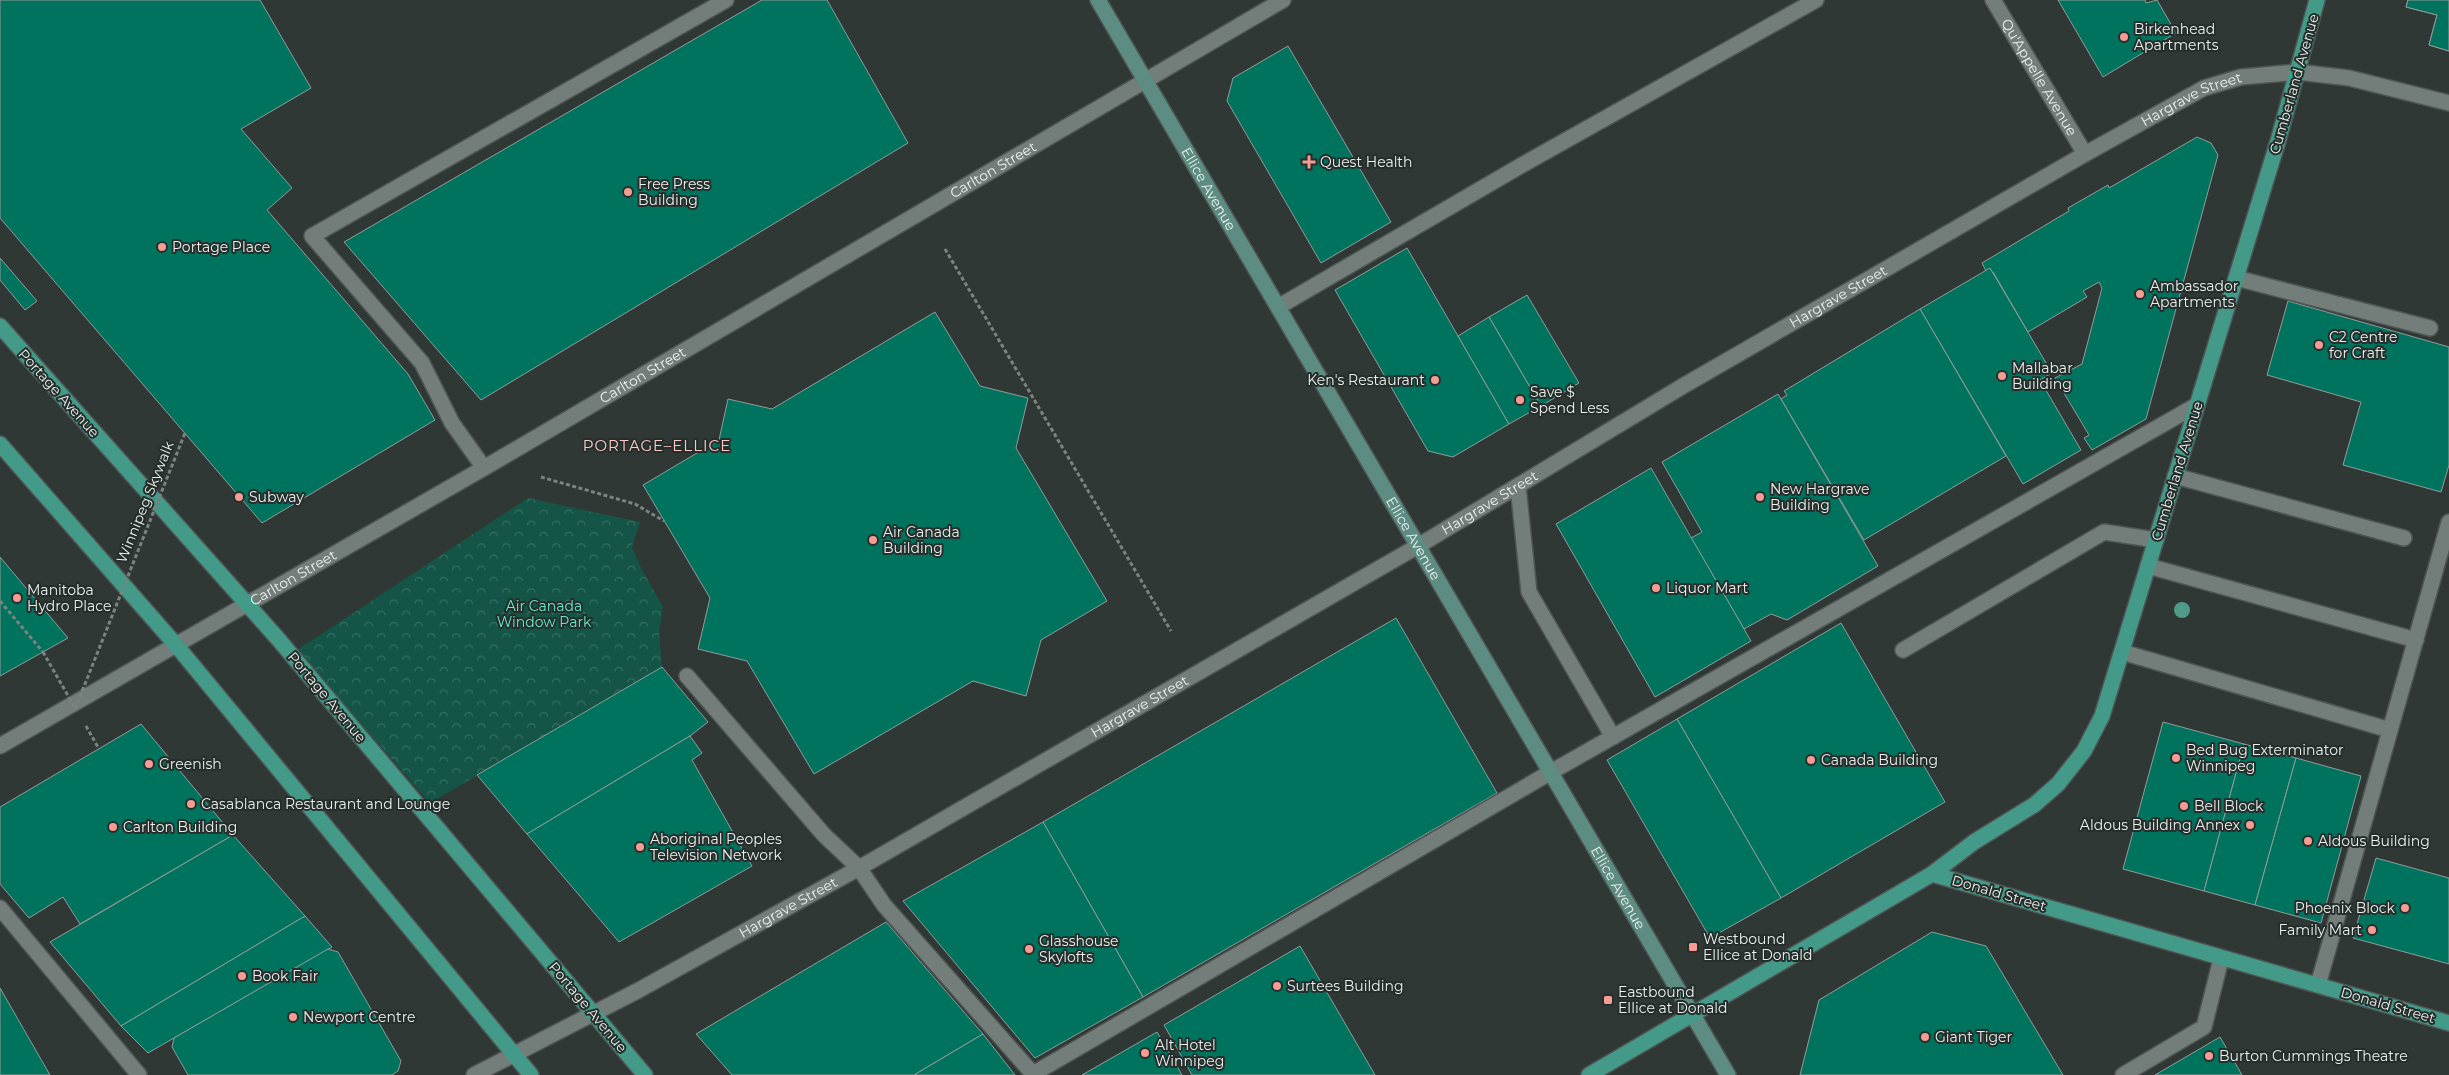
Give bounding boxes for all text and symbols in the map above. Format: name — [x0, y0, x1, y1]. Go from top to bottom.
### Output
street label: Cumberland Avenue — [2265, 12, 2323, 156]
street label: Qu'Appelle Avenue — [1997, 15, 2081, 139]
place label: Birkenhead Apartments — [2134, 20, 2219, 54]
marker: Birkenhead Apartments — [2118, 31, 2130, 43]
street label: Hargrave Street — [2138, 68, 2244, 130]
street label: Carlton Street — [947, 137, 1040, 202]
street label: Ellice Avenue — [1177, 144, 1240, 234]
place label: Quest Health — [1320, 153, 1412, 171]
marker: Quest Health — [1302, 155, 1316, 169]
place label: Free Press Building — [638, 175, 710, 209]
marker: Free Press Building — [622, 186, 634, 198]
place label: Portage Place — [172, 238, 270, 256]
marker: Portage Place — [156, 241, 168, 253]
street label: Hargrave Street — [1786, 261, 1890, 332]
place label: Ambassador Apartments — [2150, 277, 2239, 311]
marker: Ambassador Apartments — [2134, 288, 2146, 300]
place label: C2 Centre for Craft — [2329, 328, 2398, 362]
marker: C2 Centre for Craft — [2313, 339, 2325, 351]
street label: Carlton Street — [596, 343, 689, 407]
street label: Portage Avenue — [15, 345, 103, 441]
place label: Mallabar Building — [2012, 359, 2073, 393]
marker: Mallabar Building — [1996, 370, 2008, 382]
place label: Ken's Restaurant — [1307, 371, 1425, 389]
marker: Ken's Restaurant — [1429, 374, 1441, 386]
place label: Save $ Spend Less — [1530, 383, 1610, 417]
marker: Save $ Spend Less — [1514, 394, 1526, 406]
street label: Cumberland Avenue — [2147, 399, 2207, 543]
district label: PORTAGE–ELLICE — [583, 436, 731, 455]
street label: Winnipeg Skywalk — [112, 438, 178, 565]
street label: Hargrave Street — [1438, 466, 1542, 539]
place label: New Hargrave Building — [1770, 480, 1869, 514]
place label: Subway — [249, 488, 304, 506]
marker: Subway — [233, 491, 245, 503]
marker: New Hargrave Building — [1754, 491, 1766, 503]
street label: Ellice Avenue — [1382, 493, 1445, 583]
place label: Air Canada Building — [883, 523, 960, 557]
marker: Air Canada Building — [867, 534, 879, 546]
street label: Carlton Street — [247, 546, 340, 610]
place label: Liquor Mart — [1666, 579, 1748, 597]
place label: Manitoba Hydro Place — [27, 581, 111, 615]
marker: Liquor Mart — [1650, 582, 1662, 594]
marker: Manitoba Hydro Place — [11, 592, 23, 604]
park label: Air Canada Window Park — [497, 597, 592, 631]
street label: Portage Avenue — [284, 648, 370, 746]
street label: Hargrave Street — [1088, 671, 1192, 742]
place label: Bed Bug Exterminator Winnipeg — [2186, 741, 2344, 775]
place label: Canada Building — [1821, 751, 1938, 769]
marker: Bed Bug Exterminator Winnipeg — [2170, 752, 2182, 764]
marker: Canada Building — [1805, 754, 1817, 766]
place label: Greenish — [159, 755, 222, 773]
marker: Greenish — [143, 758, 155, 770]
place label: Casablanca Restaurant and Lounge — [201, 795, 450, 813]
place label: Bell Block — [2194, 797, 2264, 815]
marker: Casablanca Restaurant and Lounge — [185, 798, 197, 810]
marker: Bell Block — [2178, 800, 2190, 812]
place label: Aldous Building Annex — [2080, 816, 2241, 834]
place label: Carlton Building — [123, 818, 237, 836]
marker: Aldous Building Annex — [2244, 819, 2256, 831]
marker: Carlton Building — [107, 821, 119, 833]
place label: Aboriginal Peoples Television Network — [650, 830, 782, 864]
place label: Aldous Building — [2318, 832, 2430, 850]
marker: Aldous Building — [2302, 835, 2314, 847]
marker: Aboriginal Peoples Television Network — [634, 841, 646, 853]
street label: Ellice Avenue — [1587, 843, 1650, 933]
street label: Donald Street — [1950, 871, 2049, 915]
street label: Hargrave Street — [736, 873, 841, 942]
place label: Phoenix Block — [2295, 899, 2396, 917]
marker: Phoenix Block — [2399, 902, 2411, 914]
place label: Family Mart — [2278, 921, 2362, 939]
marker: Family Mart — [2366, 924, 2378, 936]
place label: Westbound Ellice at Donald — [1703, 930, 1812, 964]
place label: Glasshouse Skylofts — [1039, 932, 1118, 966]
marker: Westbound Ellice at Donald — [1687, 941, 1699, 953]
marker: Glasshouse Skylofts — [1023, 943, 1035, 955]
street label: Portage Avenue — [545, 958, 631, 1056]
place label: Book Fair — [252, 967, 319, 985]
marker: Book Fair — [236, 970, 248, 982]
place label: Surtees Building — [1287, 977, 1403, 995]
marker: Surtees Building — [1271, 980, 1283, 992]
place label: Eastbound Ellice at Donald — [1618, 983, 1727, 1017]
street label: Donald Street — [2339, 983, 2438, 1027]
marker: Eastbound Ellice at Donald — [1602, 994, 1614, 1006]
place label: Newport Centre — [303, 1008, 416, 1026]
marker: Newport Centre — [287, 1011, 299, 1023]
place label: Giant Tiger — [1935, 1028, 2013, 1046]
marker: Giant Tiger — [1919, 1031, 1931, 1043]
place label: Alt Hotel Winnipeg — [1155, 1036, 1224, 1070]
marker: Alt Hotel Winnipeg — [1139, 1047, 1151, 1059]
place label: Burton Cummings Theatre — [2219, 1047, 2408, 1065]
marker: Burton Cummings Theatre — [2203, 1050, 2215, 1062]

